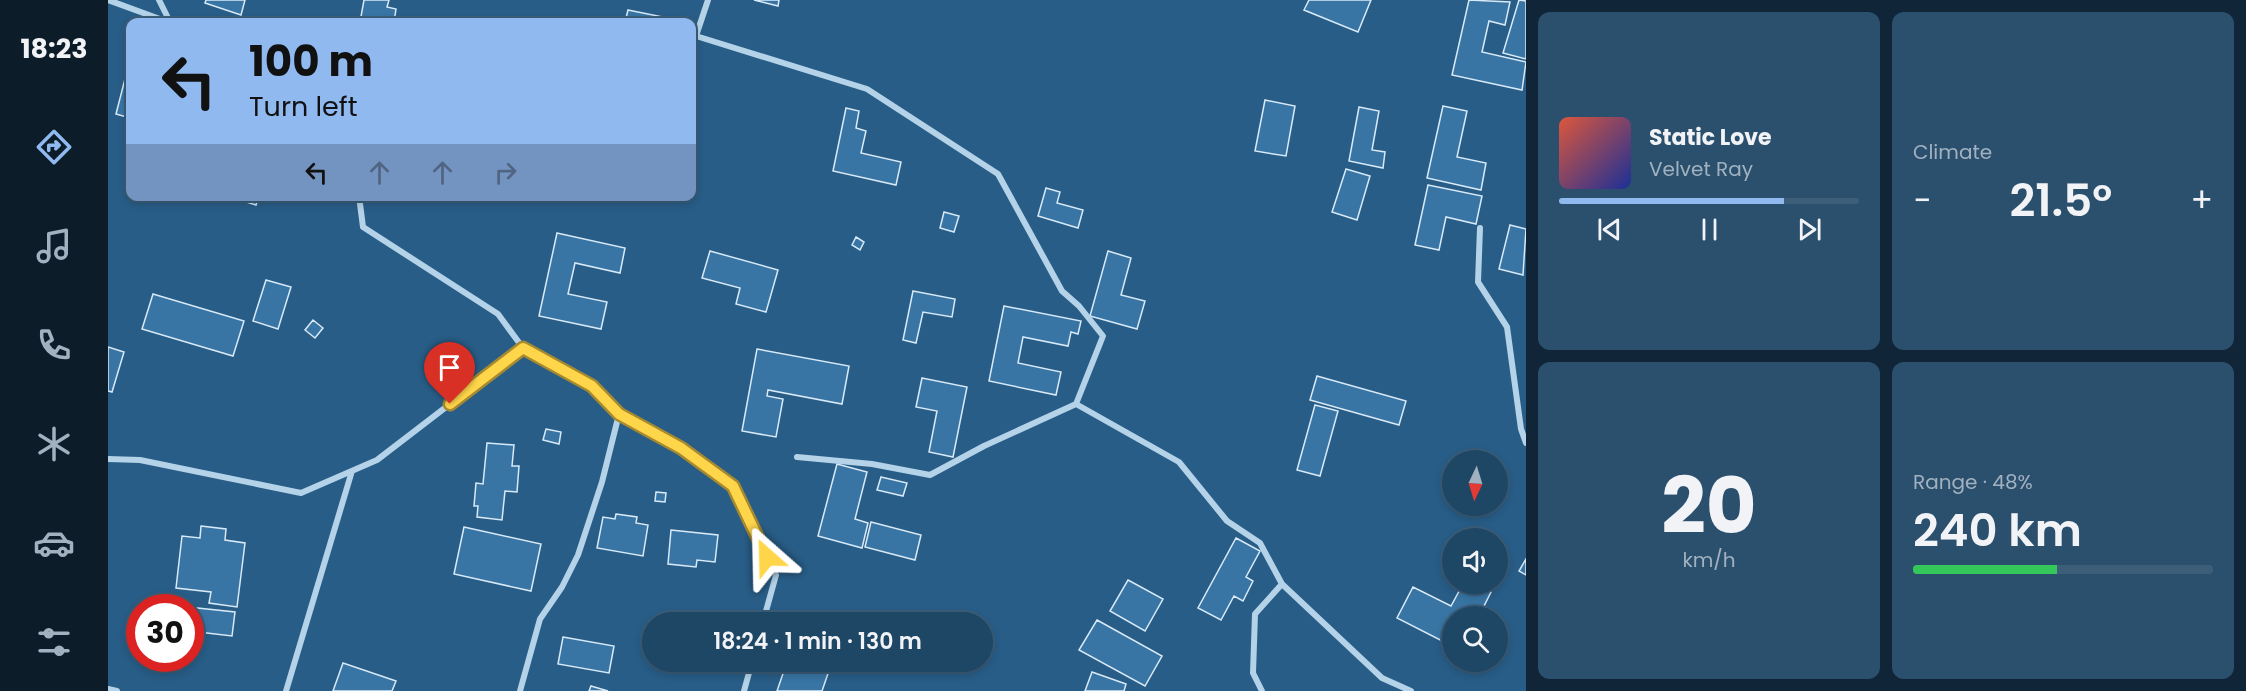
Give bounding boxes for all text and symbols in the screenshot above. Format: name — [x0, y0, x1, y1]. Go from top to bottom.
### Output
text: 18:23 — [20, 30, 88, 67]
text: 100 m — [249, 32, 373, 91]
icon: left — [150, 42, 228, 120]
text: Turn left — [249, 88, 358, 125]
text: Static Love — [1649, 122, 1772, 153]
icon: directions — [33, 126, 75, 168]
text: Climate — [1913, 138, 1992, 166]
text: Velvet Ray — [1649, 155, 1753, 183]
icon: left — [300, 156, 333, 189]
icon: ahead — [363, 156, 396, 189]
icon: ahead — [426, 156, 459, 189]
icon: right — [489, 156, 522, 189]
text: 21.5° — [2009, 169, 2112, 232]
text: − — [1913, 177, 1931, 224]
text: + — [2190, 177, 2213, 224]
icon: previous — [1593, 213, 1626, 246]
icon: pause — [1693, 213, 1726, 246]
icon: next — [1793, 213, 1826, 246]
icon: music — [33, 225, 75, 267]
icon: phone — [33, 324, 75, 366]
pin — [424, 342, 475, 404]
icon: arrive — [433, 351, 466, 384]
icon: climate — [33, 423, 75, 465]
north arrow — [1442, 450, 1508, 516]
map controls — [1442, 450, 1508, 672]
text: 20 — [1661, 451, 1757, 560]
text: Range · 48% — [1913, 468, 2033, 496]
text: 240 km — [1913, 499, 2082, 562]
icon: car — [33, 522, 75, 564]
position arrow — [735, 525, 799, 589]
button: sound — [1442, 528, 1508, 594]
text: km/h — [1682, 546, 1736, 574]
speed limit sign: 30 — [126, 594, 204, 672]
button: search — [1442, 606, 1508, 672]
icon: filters — [33, 621, 75, 663]
text: 18:24 · 1 min · 130 m — [713, 626, 922, 657]

